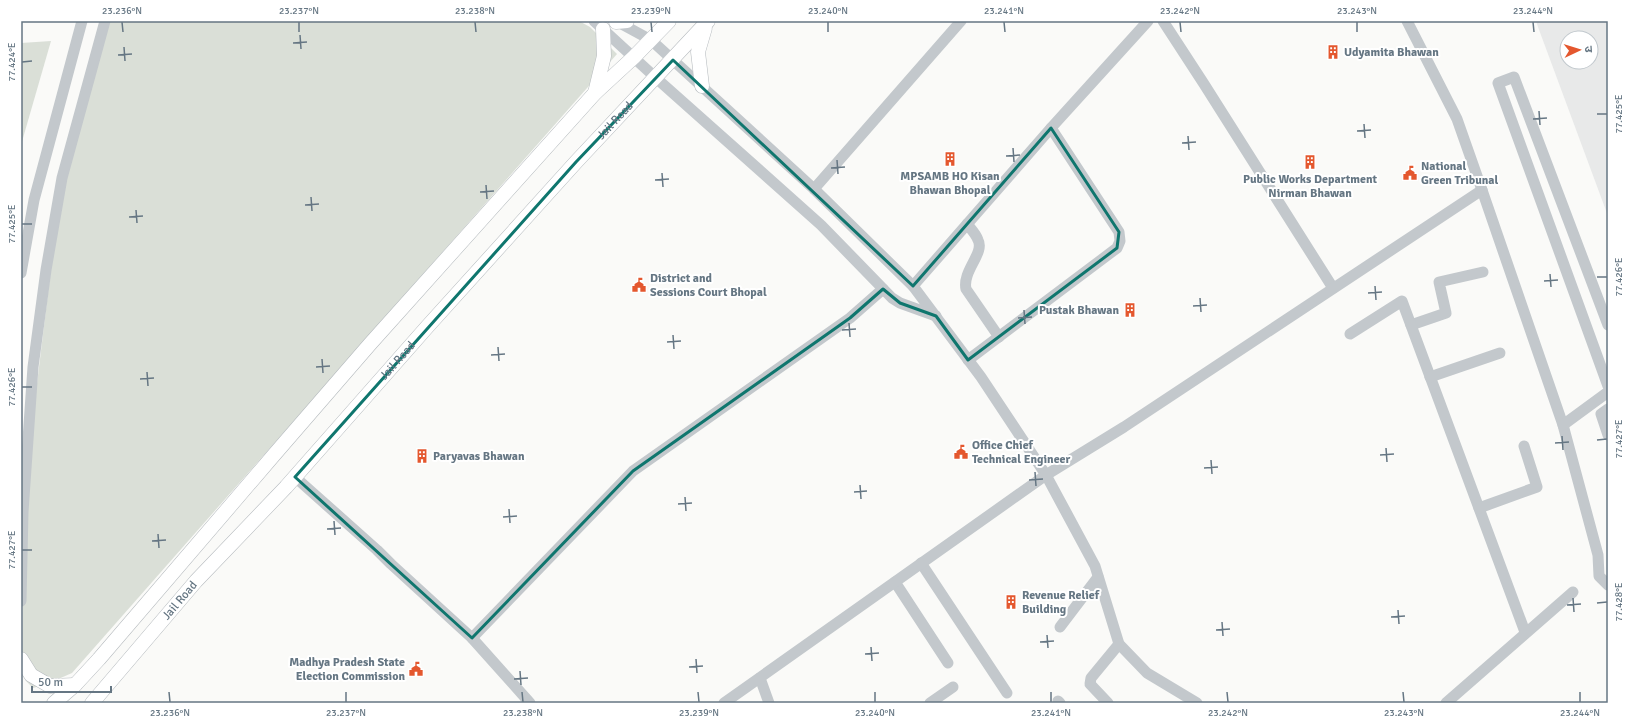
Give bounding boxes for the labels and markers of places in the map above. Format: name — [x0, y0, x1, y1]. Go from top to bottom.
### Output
building icon: Udyamita Bhawan — [1325, 44, 1341, 60]
place label: Udyamita Bhawan — [1344, 45, 1439, 60]
building icon: MPSAMB HO Kisan Bhawan Bhopal — [942, 151, 958, 167]
building icon: Public Works Department Nirman Bhawan — [1302, 154, 1318, 170]
place label: National Green Tribunal — [1421, 159, 1498, 188]
public building icon: National Green Tribunal — [1402, 165, 1418, 181]
place label: MPSAMB HO Kisan Bhawan Bhopal — [900, 169, 1000, 198]
place label: Public Works Department Nirman Bhawan — [1243, 172, 1378, 201]
place label: District and Sessions Court Bhopal — [650, 271, 767, 300]
public building icon: District and Sessions Court Bhopal — [631, 277, 647, 293]
building icon: Pustak Bhawan — [1122, 302, 1138, 318]
place label: Pustak Bhawan — [1039, 303, 1119, 318]
place label: Office Chief Technical Engineer — [972, 438, 1071, 467]
public building icon: Office Chief Technical Engineer — [953, 444, 969, 460]
building icon: Paryavas Bhawan — [414, 448, 430, 464]
place label: Paryavas Bhawan — [433, 449, 525, 464]
place label: Revenue Relief Building — [1022, 588, 1100, 617]
building icon: Revenue Relief Building — [1003, 594, 1019, 610]
place label: Madhya Pradesh State Election Commission — [289, 655, 405, 684]
public building icon: Madhya Pradesh State Election Commission — [408, 661, 424, 677]

